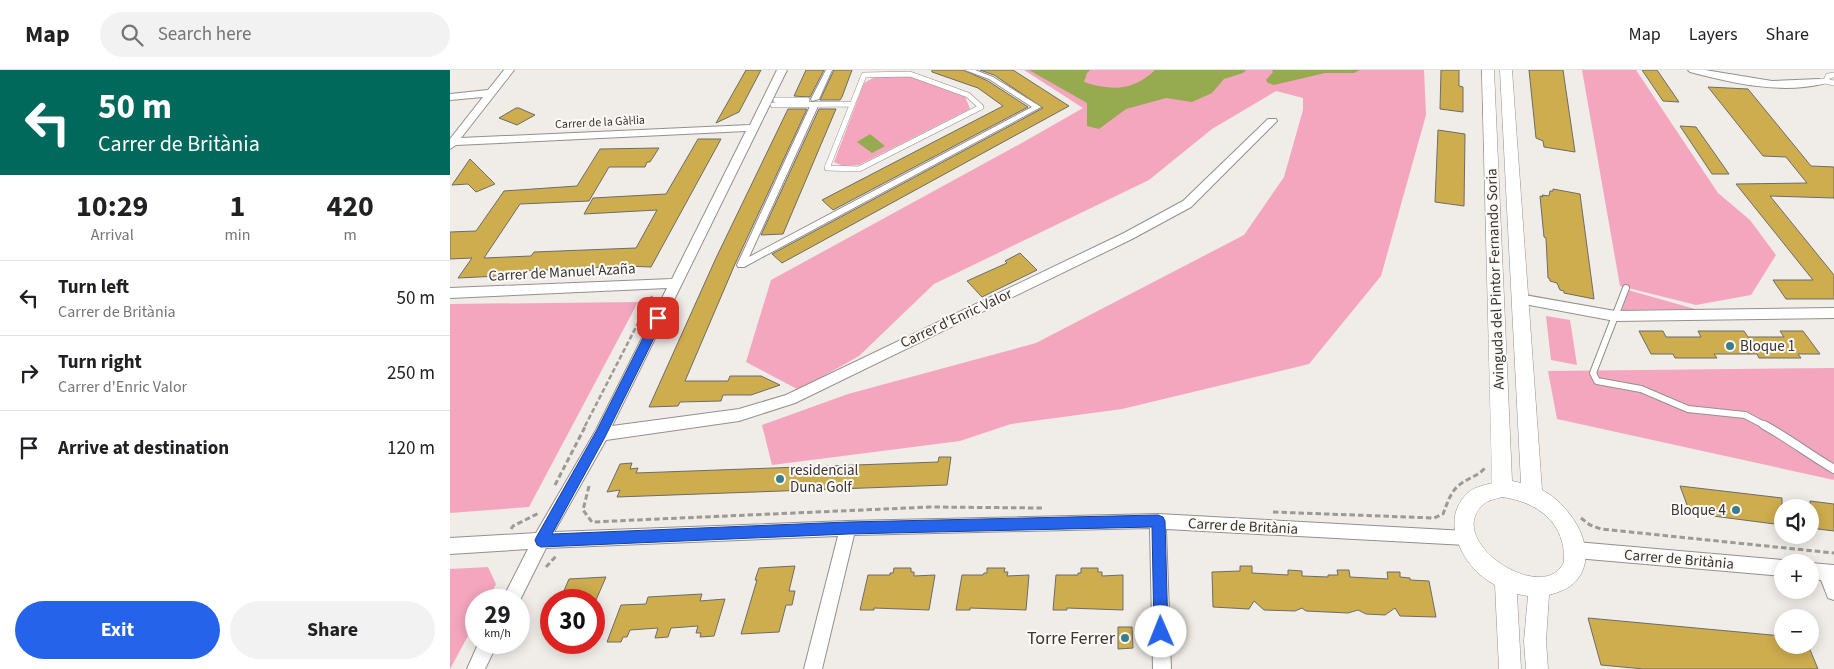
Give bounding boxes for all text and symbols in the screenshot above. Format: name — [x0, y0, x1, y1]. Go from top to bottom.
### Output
search box — [100, 12, 450, 57]
text: Map — [25, 17, 70, 52]
icon: search — [118, 21, 146, 49]
text: Search here — [158, 21, 251, 48]
text: Map — [1629, 22, 1661, 47]
text: Layers — [1689, 22, 1738, 47]
text: Share — [1766, 22, 1809, 47]
text: 50 m — [98, 82, 172, 132]
icon: left — [15, 90, 80, 155]
street label: Carrer de la Gàl·lia — [555, 112, 645, 133]
text: Carrer de Britània — [98, 128, 260, 160]
street label: Avinguda del Pintor Fernando Soria — [1481, 168, 1510, 390]
text: 10:29 — [76, 185, 148, 228]
text: 1 — [229, 185, 245, 228]
text: 420 — [326, 185, 374, 228]
text: Arrival — [91, 224, 134, 246]
text: min — [224, 224, 250, 246]
text: m — [344, 224, 357, 246]
street label: Carrer de Manuel Azaña — [488, 258, 636, 287]
text: Turn left — [58, 274, 129, 301]
street label: Carrer d'Enric Valor — [897, 283, 1016, 354]
icon: left — [15, 284, 43, 312]
text: 50 m — [397, 285, 435, 312]
pin — [637, 297, 679, 339]
text: Carrer de Britània — [58, 301, 176, 323]
icon: arrive — [644, 304, 672, 332]
place label: Bloque 1 — [1740, 336, 1795, 357]
marker: Bloque 1 — [1724, 340, 1736, 352]
text: Turn right — [58, 349, 142, 376]
icon: right — [15, 359, 43, 387]
text: 250 m — [387, 360, 435, 387]
text: Carrer d'Enric Valor — [58, 376, 187, 398]
icon: arrive — [15, 434, 43, 462]
text: Arrive at destination — [58, 435, 229, 462]
text: 120 m — [387, 435, 435, 462]
place label: residencial Duna Golf — [790, 460, 859, 498]
marker: residencial Duna Golf — [774, 473, 786, 485]
map controls — [1774, 499, 1819, 654]
button: sound — [1774, 499, 1819, 544]
place label: Bloque 4 — [1671, 500, 1727, 521]
marker: Bloque 4 — [1730, 504, 1742, 516]
street label: Carrer de Britània — [1187, 513, 1299, 540]
street label: Carrer de Britània — [1623, 544, 1735, 575]
button: + — [1774, 554, 1819, 599]
speed limit sign: 30 — [540, 589, 605, 654]
text: 29 — [484, 597, 511, 633]
button: Exit — [15, 601, 220, 659]
button: Share — [230, 601, 435, 659]
position arrow — [1134, 605, 1186, 657]
button: − — [1774, 609, 1819, 654]
text: km/h — [484, 625, 511, 642]
place label: Torre Ferrer — [1027, 626, 1116, 651]
marker: Torre Ferrer — [1119, 632, 1131, 644]

